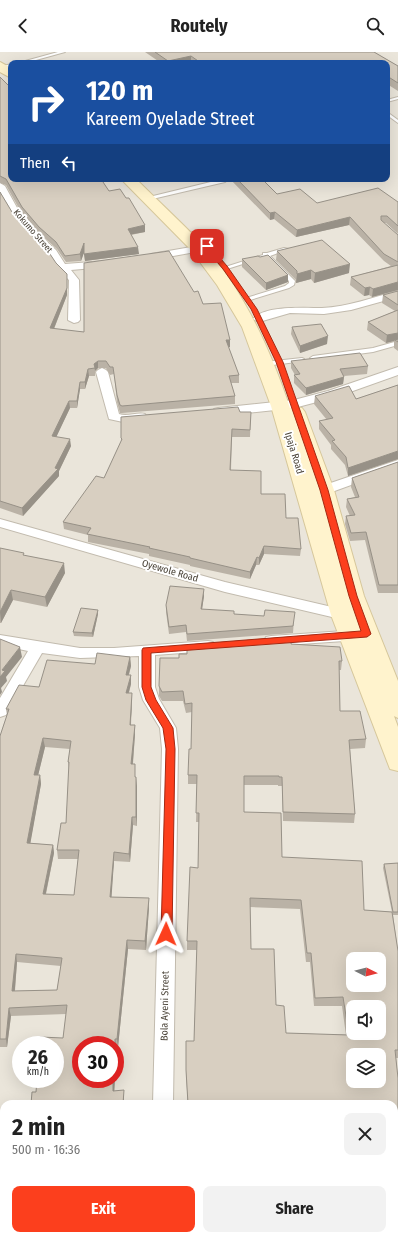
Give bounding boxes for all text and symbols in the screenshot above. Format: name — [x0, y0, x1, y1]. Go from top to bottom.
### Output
icon: back — [12, 15, 34, 37]
text: Routely — [170, 15, 228, 37]
icon: search — [364, 15, 386, 37]
text: 120 m — [86, 74, 153, 107]
icon: right — [20, 76, 72, 128]
text: Kareem Oyelade Street — [86, 108, 255, 130]
icon: left — [58, 152, 80, 174]
text: Then — [20, 154, 50, 172]
street label: Kokumo Street — [11, 207, 55, 255]
pin — [190, 229, 224, 263]
icon: arrive — [196, 235, 218, 257]
street label: Ipaja Road — [282, 431, 306, 475]
street label: Oyewole Road — [140, 557, 200, 585]
position arrow — [145, 913, 187, 955]
north arrow — [346, 952, 386, 992]
map controls — [346, 952, 386, 1088]
street label: Bola Ayeni Street — [158, 970, 172, 1041]
button: sound — [346, 1000, 386, 1040]
speed limit sign: 30 — [72, 1036, 124, 1088]
text: 26 — [28, 1045, 48, 1069]
button: layers — [346, 1048, 386, 1088]
text: km/h — [27, 1066, 49, 1078]
text: 2 min — [12, 1113, 65, 1141]
button: close — [344, 1113, 386, 1155]
text: 500 m · 16:36 — [12, 1142, 80, 1157]
button: Exit — [12, 1186, 195, 1232]
button: Share — [203, 1186, 386, 1232]

